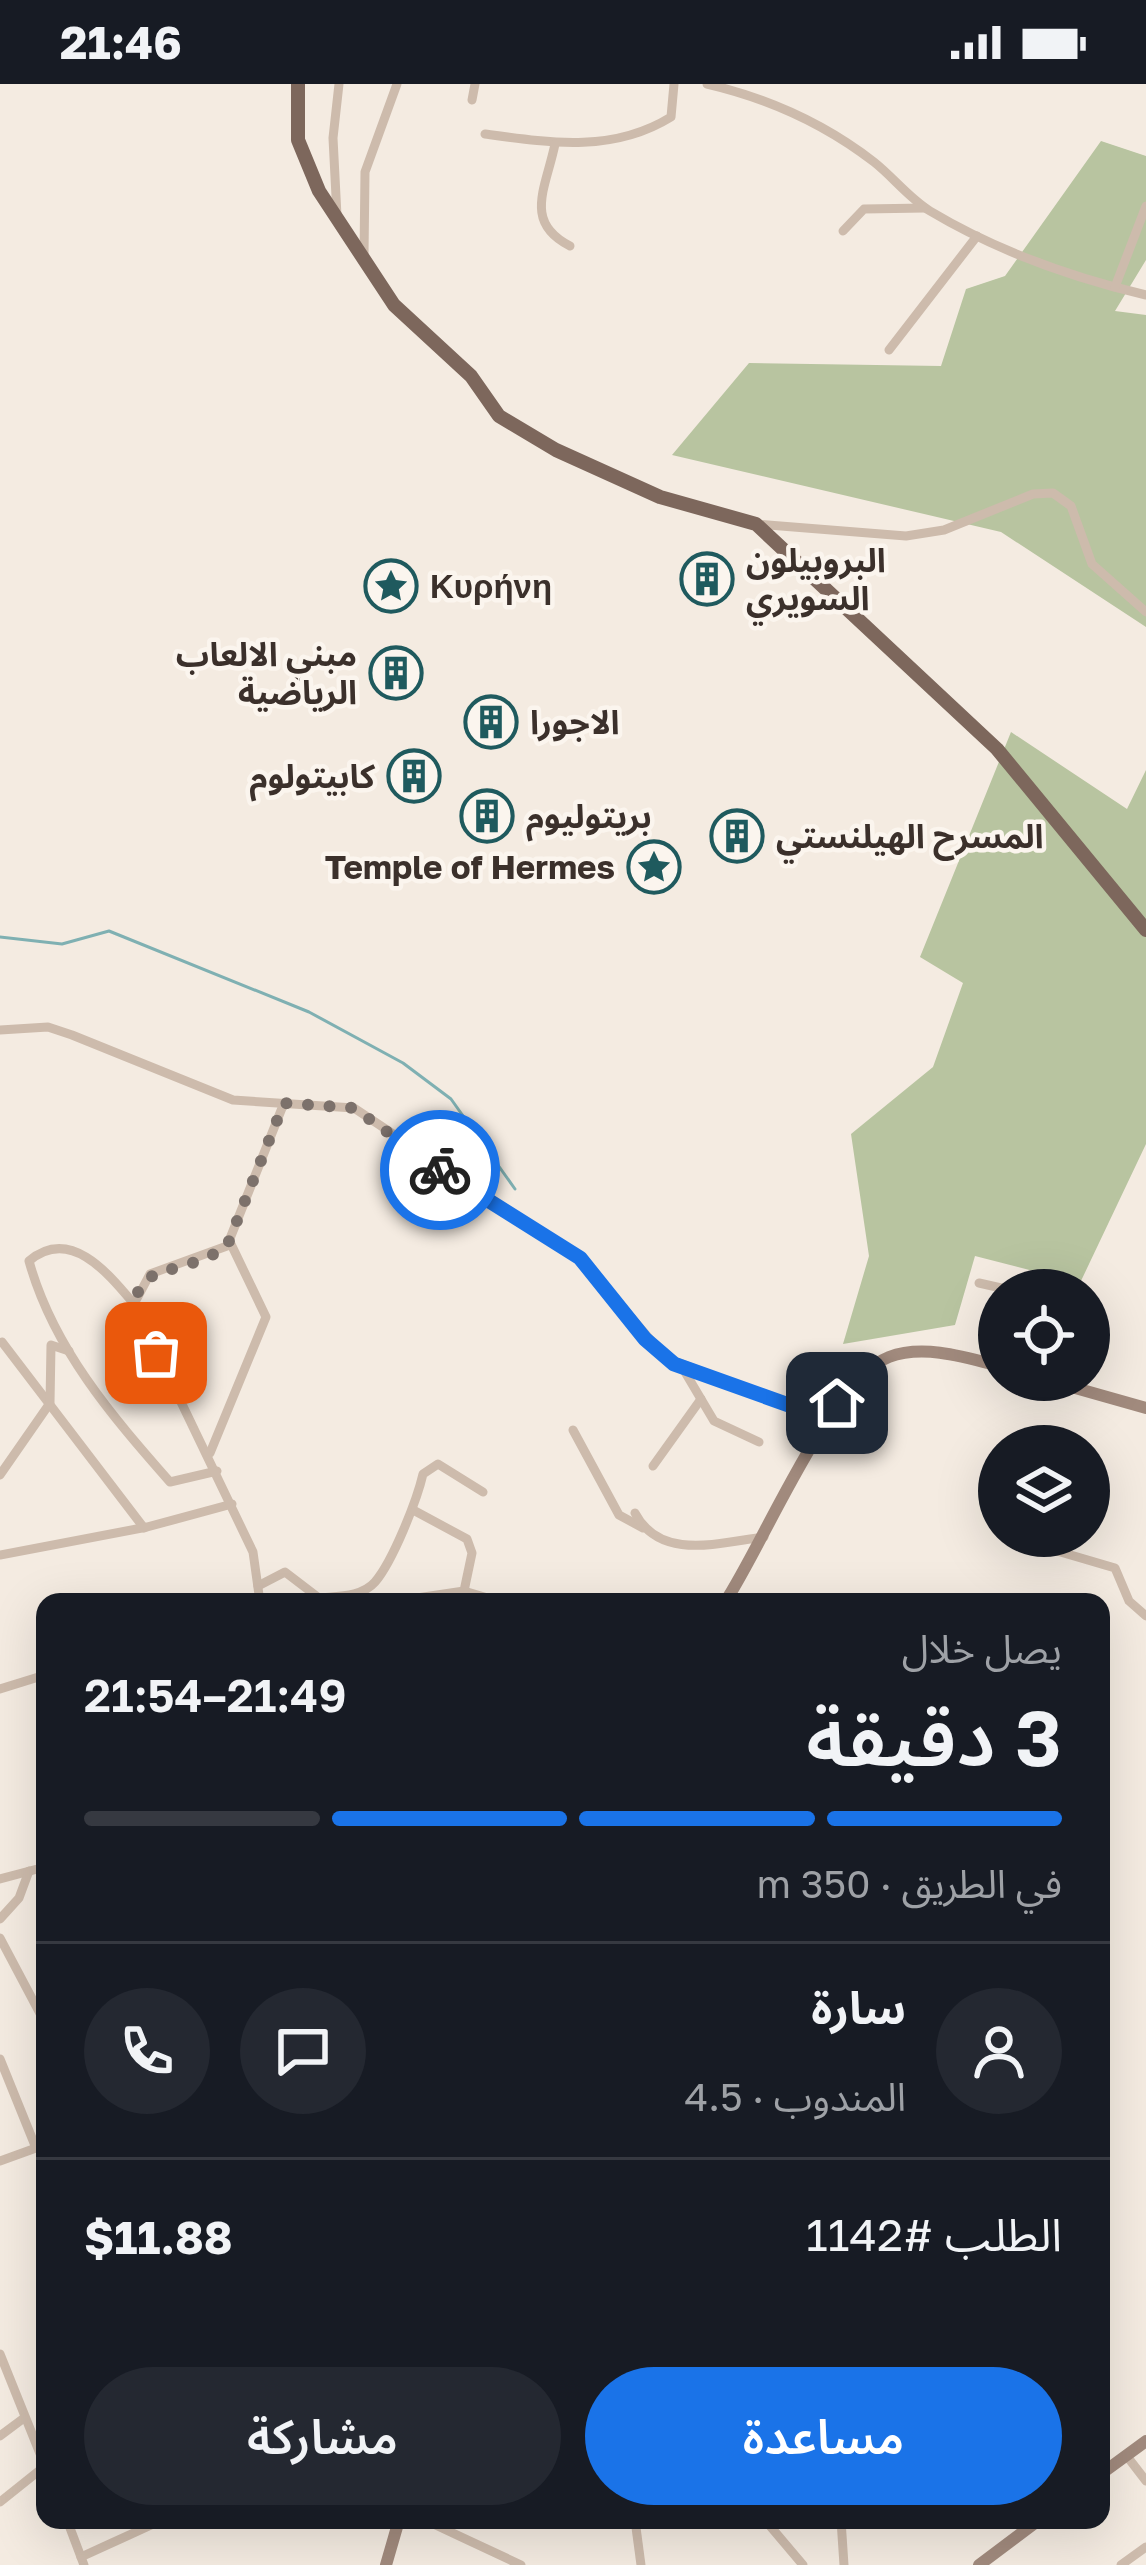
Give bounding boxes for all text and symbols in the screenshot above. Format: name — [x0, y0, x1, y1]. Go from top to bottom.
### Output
text: 21:46 — [60, 15, 182, 69]
place label: البروبيلون السويري — [746, 540, 886, 626]
building icon: البروبيلون السويري — [679, 551, 735, 607]
place icon: Κυρήνη — [363, 558, 419, 614]
place label: Κυρήνη — [430, 566, 552, 605]
place label: مبني الالعاب الرياضية — [176, 634, 357, 712]
building icon: مبني الالعاب الرياضية — [368, 645, 424, 701]
building icon: الاجورا — [463, 694, 519, 750]
place label: الاجورا — [530, 702, 620, 742]
building icon: كابيتولوم — [386, 748, 442, 804]
place label: كابيتولوم — [250, 756, 376, 802]
building icon: بريتوليوم — [459, 788, 515, 844]
place label: بريتوليوم — [526, 796, 652, 842]
building icon: المسرح الهيلنستي — [709, 808, 765, 864]
place label: المسرح الهيلنستي — [776, 816, 1044, 864]
place icon: Temple of Hermes — [626, 839, 682, 895]
place label: Temple of Hermes — [325, 847, 615, 886]
courier — [380, 1110, 500, 1230]
icon: bike — [407, 1137, 473, 1203]
map controls — [978, 1269, 1110, 1557]
button: locate — [978, 1269, 1110, 1401]
pin — [105, 1302, 207, 1404]
icon: bag — [123, 1320, 189, 1386]
pin — [786, 1352, 888, 1454]
icon: home — [804, 1370, 870, 1436]
button: layers — [978, 1425, 1110, 1557]
text: يصل خلال — [902, 1625, 1062, 1672]
text: 21:49–21:54 — [84, 1668, 347, 1722]
text: 3 دقيقة — [806, 1690, 1062, 1783]
text: في الطريق · 350 m — [756, 1860, 1062, 1907]
text: سارة — [811, 1980, 906, 2034]
button: phone — [84, 1988, 210, 2114]
button: chat — [240, 1988, 366, 2114]
button: person — [936, 1988, 1062, 2114]
text: المندوب · 4.5 — [684, 2073, 906, 2120]
text: الطلب #1142 — [806, 2207, 1062, 2261]
text: $11.88 — [84, 2210, 233, 2264]
button: مشاركة — [84, 2367, 561, 2505]
button: مساعدة — [585, 2367, 1062, 2505]

